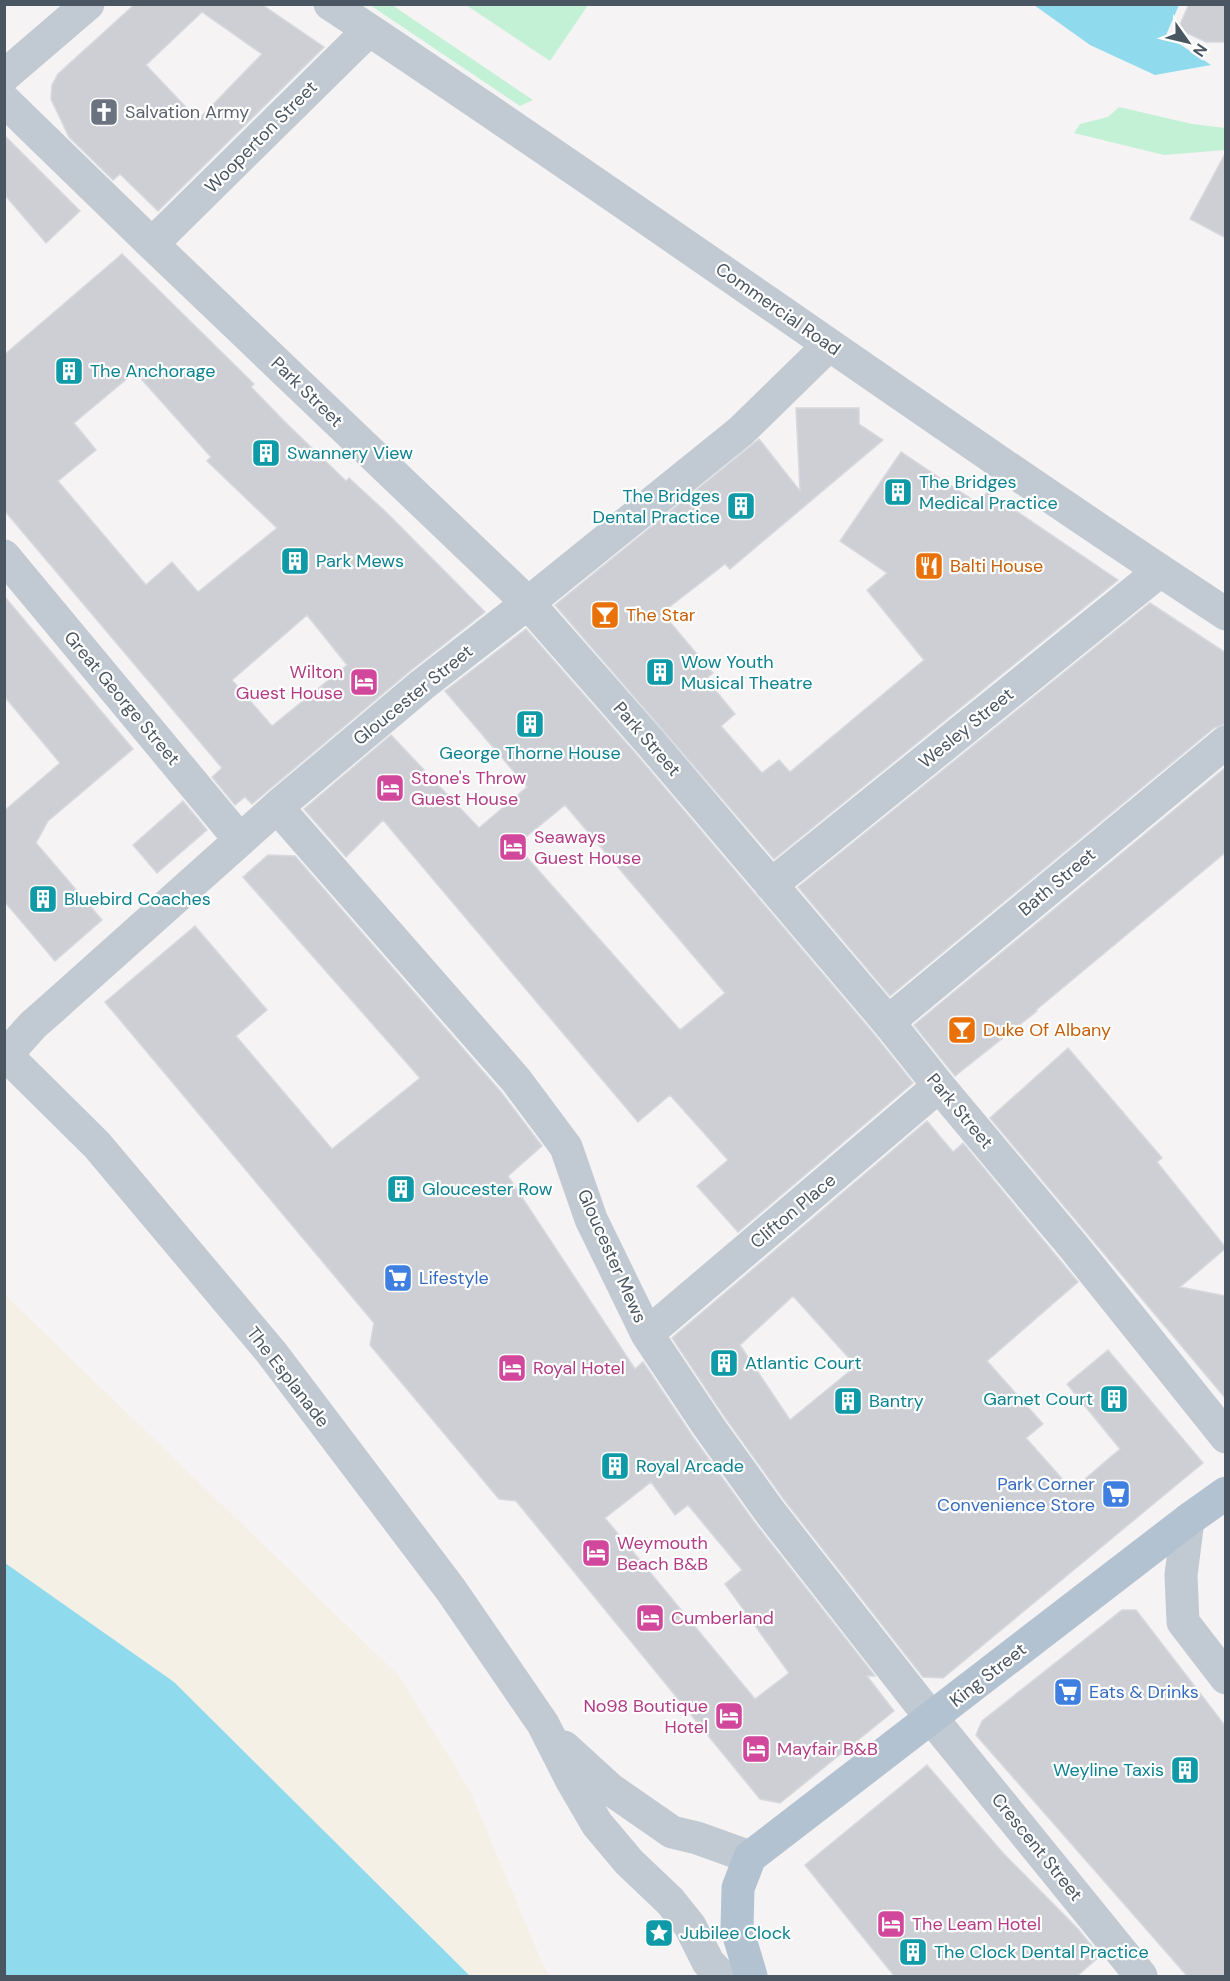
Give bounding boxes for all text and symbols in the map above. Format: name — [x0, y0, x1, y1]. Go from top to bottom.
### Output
north arrow — [1158, 12, 1218, 72]
text: N — [1188, 39, 1212, 61]
street label: Wooperton Street — [200, 76, 322, 198]
church icon: Salvation Army — [88, 96, 120, 128]
place label: Salvation Army — [125, 100, 249, 124]
street label: Commercial Road — [711, 257, 845, 361]
street label: Park Street — [266, 352, 348, 432]
building icon: The Anchorage — [53, 355, 85, 387]
place label: The Anchorage — [90, 359, 215, 383]
building icon: Swannery View — [250, 437, 282, 469]
place label: Swannery View — [287, 441, 413, 465]
place label: The Bridges Medical Practice — [919, 470, 1058, 515]
building icon: The Bridges Medical Practice — [882, 476, 914, 508]
place label: The Bridges Dental Practice — [593, 484, 720, 529]
building icon: The Bridges Dental Practice — [725, 490, 757, 522]
building icon: Park Mews — [279, 545, 311, 577]
place label: Park Mews — [316, 549, 404, 573]
restaurant icon: Balti House — [913, 550, 945, 582]
place label: Balti House — [950, 554, 1043, 578]
bar icon: The Star — [589, 599, 621, 631]
place label: The Star — [626, 603, 696, 627]
street label: Great George Street — [59, 626, 185, 770]
street label: Gloucester Street — [348, 639, 478, 751]
place label: Wow Youth Musical Theatre — [681, 650, 813, 695]
building icon: Wow Youth Musical Theatre — [644, 656, 676, 688]
place label: Wilton Guest House — [236, 660, 343, 705]
hotel icon: Wilton Guest House — [348, 666, 380, 698]
street label: Wesley Street — [914, 682, 1018, 774]
street label: Park Street — [608, 697, 686, 781]
building icon: George Thorne House — [514, 708, 546, 740]
place label: George Thorne House — [439, 741, 621, 765]
place label: Stone's Throw Guest House — [411, 766, 526, 811]
hotel icon: Stone's Throw Guest House — [374, 772, 406, 804]
place label: Seaways Guest House — [534, 825, 641, 870]
hotel icon: Seaways Guest House — [497, 831, 529, 863]
street label: Bath Street — [1013, 843, 1101, 921]
building icon: Bluebird Coaches — [27, 883, 59, 915]
place label: Bluebird Coaches — [64, 887, 211, 911]
bar icon: Duke Of Albany — [946, 1014, 978, 1046]
place label: Duke Of Albany — [983, 1018, 1111, 1042]
street label: Park Street — [921, 1068, 999, 1154]
street label: Clifton Place — [745, 1168, 841, 1254]
building icon: Gloucester Row — [385, 1173, 417, 1205]
place label: Gloucester Row — [422, 1177, 553, 1201]
street label: Gloucester Mews — [572, 1185, 652, 1327]
supermarket icon: Lifestyle — [382, 1262, 414, 1294]
place label: Lifestyle — [419, 1266, 489, 1290]
street label: The Esplanade — [241, 1322, 335, 1432]
building icon: Atlantic Court — [708, 1347, 740, 1379]
place label: Atlantic Court — [745, 1351, 861, 1375]
hotel icon: Royal Hotel — [496, 1352, 528, 1384]
place label: Royal Hotel — [533, 1356, 625, 1380]
building icon: Garnet Court — [1098, 1383, 1130, 1415]
building icon: Bantry — [832, 1385, 864, 1417]
place label: Garnet Court — [983, 1387, 1093, 1411]
place label: Bantry — [869, 1389, 924, 1413]
building icon: Royal Arcade — [599, 1450, 631, 1482]
place label: Royal Arcade — [636, 1454, 744, 1478]
place label: Park Corner Convenience Store — [937, 1472, 1095, 1517]
supermarket icon: Park Corner Convenience Store — [1100, 1478, 1132, 1510]
place label: Weymouth Beach B&B — [617, 1531, 708, 1576]
hotel icon: Weymouth Beach B&B — [580, 1537, 612, 1569]
hotel icon: Cumberland — [634, 1602, 666, 1634]
place label: Cumberland — [671, 1606, 774, 1630]
street label: King Street — [945, 1638, 1031, 1712]
supermarket icon: Eats & Drinks — [1052, 1676, 1084, 1708]
place label: Eats & Drinks — [1089, 1680, 1199, 1704]
place label: No98 Boutique Hotel — [583, 1694, 708, 1739]
hotel icon: No98 Boutique Hotel — [713, 1700, 745, 1732]
hotel icon: Mayfair B&B — [740, 1733, 772, 1765]
place label: Mayfair B&B — [777, 1737, 878, 1761]
building icon: Weyline Taxis — [1169, 1754, 1201, 1786]
place label: Weyline Taxis — [1053, 1758, 1164, 1782]
street label: Crescent Street — [986, 1788, 1088, 1906]
hotel icon: The Leam Hotel — [875, 1908, 907, 1940]
place label: The Leam Hotel — [912, 1912, 1041, 1936]
place icon: Jubilee Clock — [643, 1917, 675, 1949]
place label: Jubilee Clock — [680, 1921, 791, 1945]
building icon: The Clock Dental Practice — [897, 1936, 929, 1968]
place label: The Clock Dental Practice — [934, 1940, 1149, 1964]

